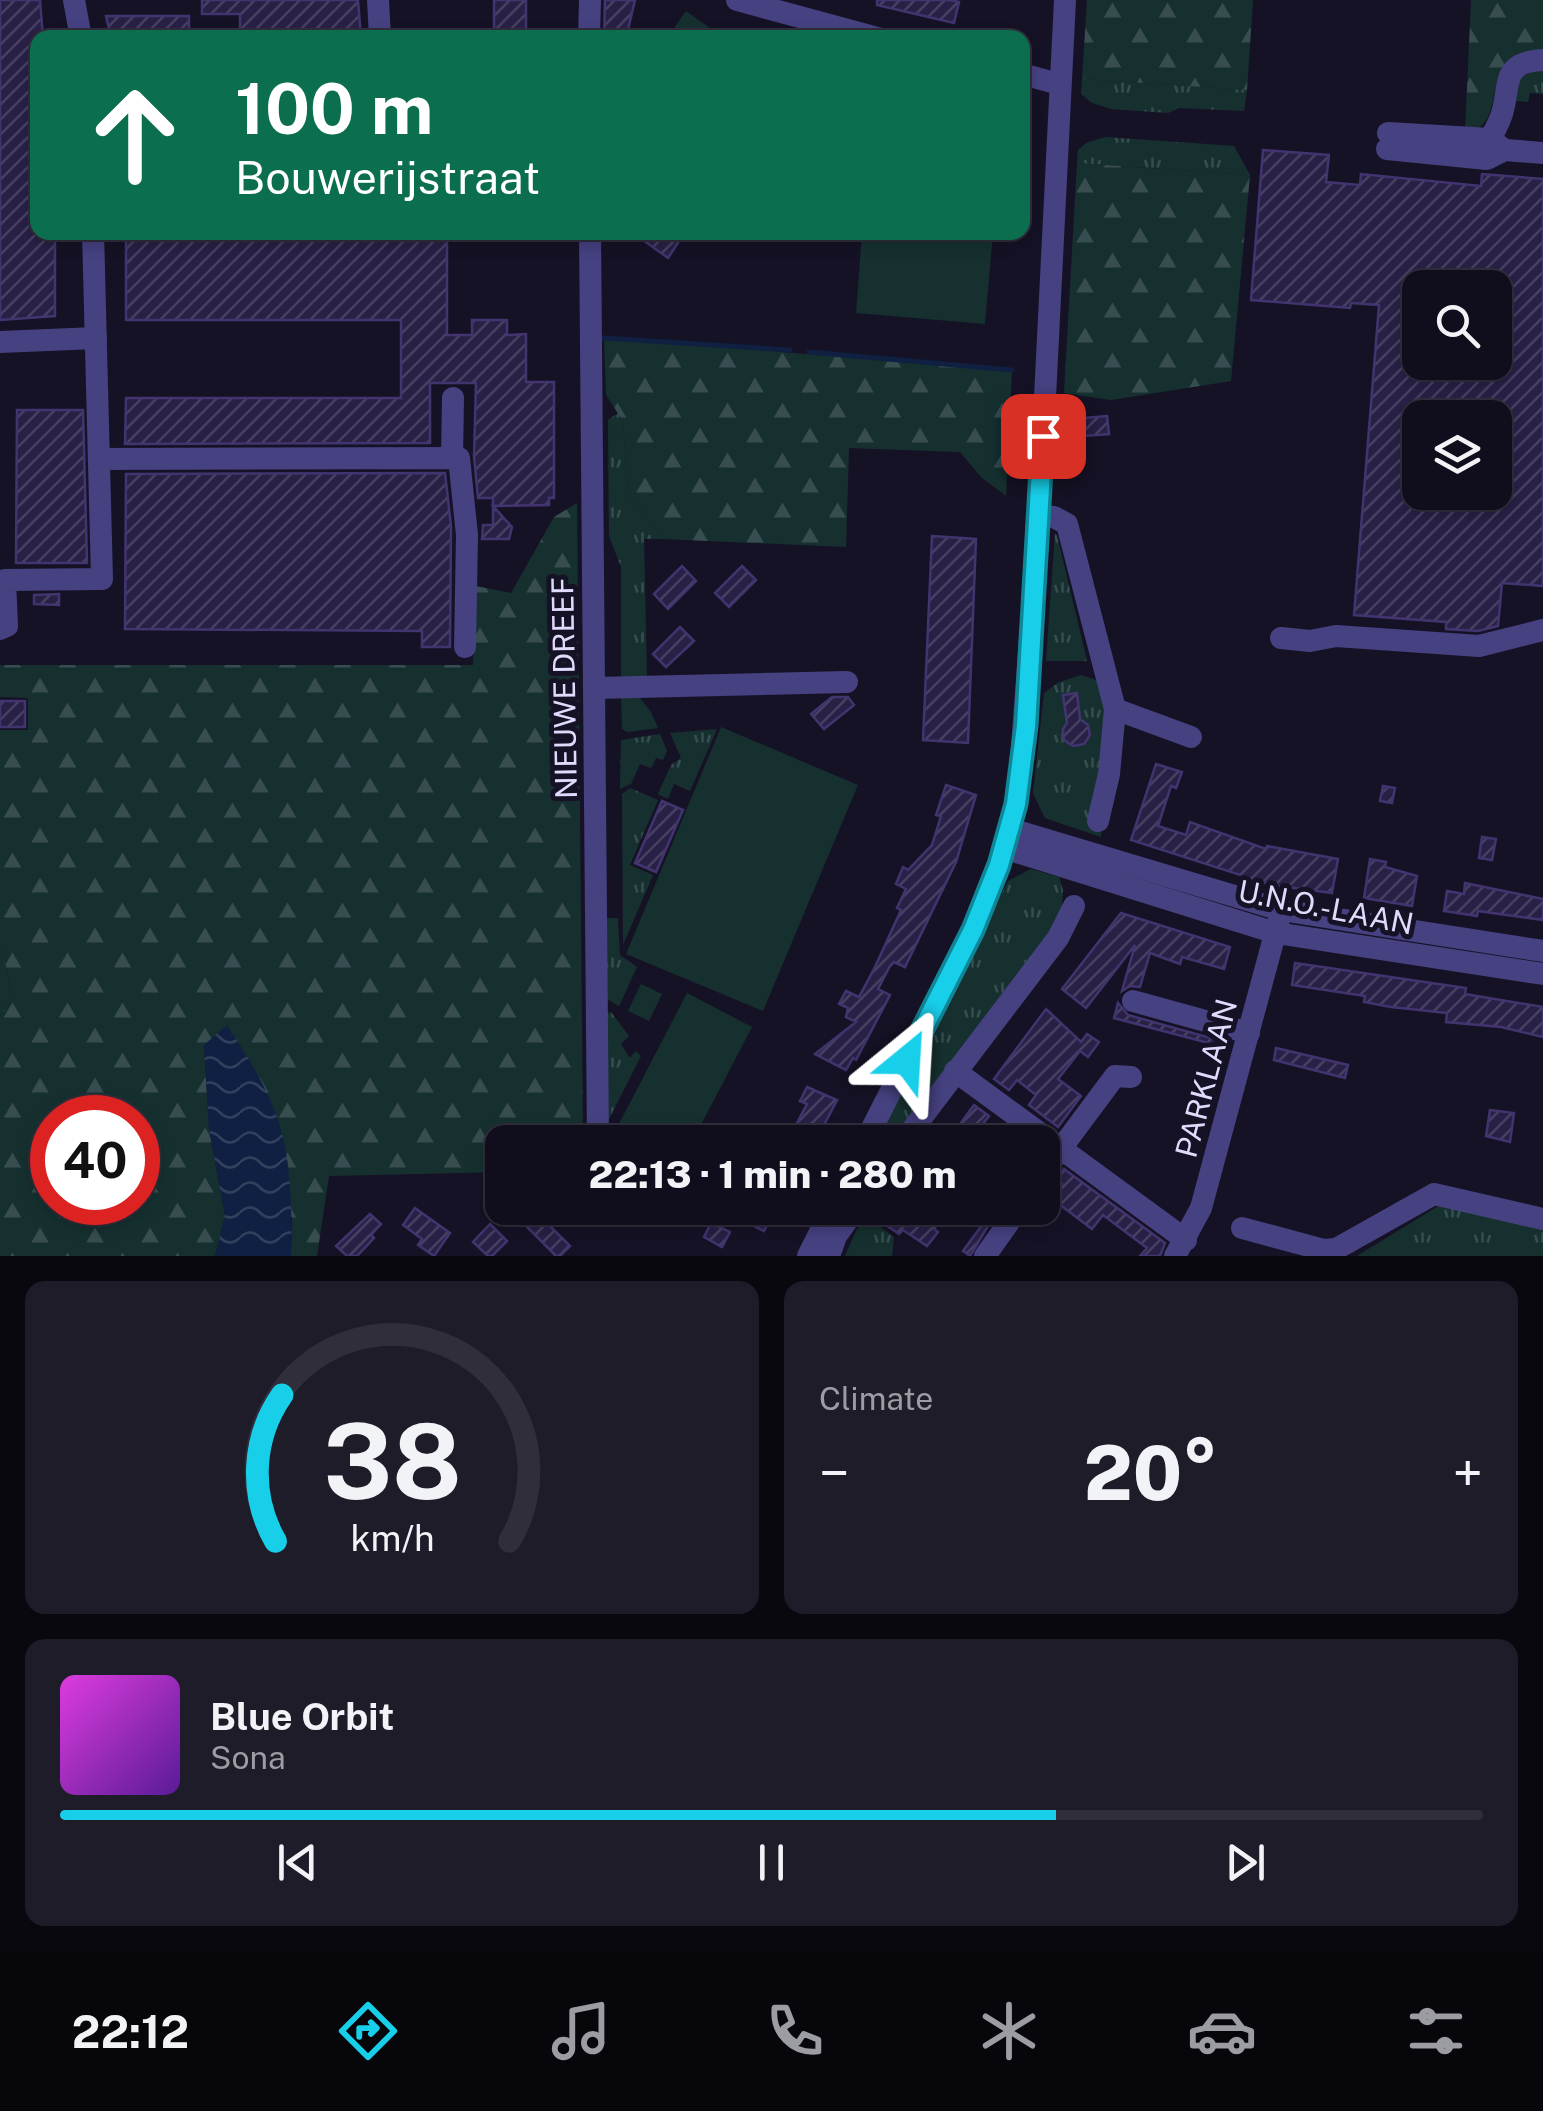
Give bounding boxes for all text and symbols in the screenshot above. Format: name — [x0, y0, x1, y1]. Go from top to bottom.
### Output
text: 100 m — [235, 67, 433, 150]
icon: ahead — [70, 70, 200, 200]
text: Bouwerijstraat — [235, 151, 540, 204]
map controls — [1402, 270, 1512, 510]
button: search — [1402, 270, 1512, 380]
pin — [1001, 394, 1086, 479]
button: layers — [1402, 400, 1512, 510]
icon: arrive — [1016, 409, 1071, 464]
street label: NIEUWE DREEF — [544, 577, 584, 799]
street label: U.N.O.-LAAN — [1235, 872, 1417, 942]
street label: PARKLAAN — [1168, 995, 1244, 1161]
position arrow — [855, 1008, 959, 1112]
speed limit sign: 40 — [30, 1095, 160, 1225]
text: 22:13 · 1 min · 280 m — [588, 1152, 957, 1197]
text: Climate — [819, 1380, 933, 1417]
text: 38 — [323, 1400, 461, 1522]
text: 20° — [1084, 1429, 1218, 1517]
text: − — [819, 1441, 850, 1505]
text: + — [1452, 1441, 1483, 1505]
text: km/h — [350, 1517, 434, 1559]
text: Blue Orbit — [210, 1694, 394, 1739]
text: Sona — [210, 1739, 286, 1776]
icon: previous — [270, 1835, 325, 1890]
icon: pause — [744, 1835, 799, 1890]
icon: next — [1218, 1835, 1273, 1890]
icon: directions — [333, 1996, 403, 2066]
icon: music — [546, 1996, 616, 2066]
icon: phone — [760, 1996, 830, 2066]
icon: climate — [974, 1996, 1044, 2066]
icon: car — [1187, 1996, 1257, 2066]
icon: filters — [1401, 1996, 1471, 2066]
text: 22:12 — [72, 2005, 189, 2058]

